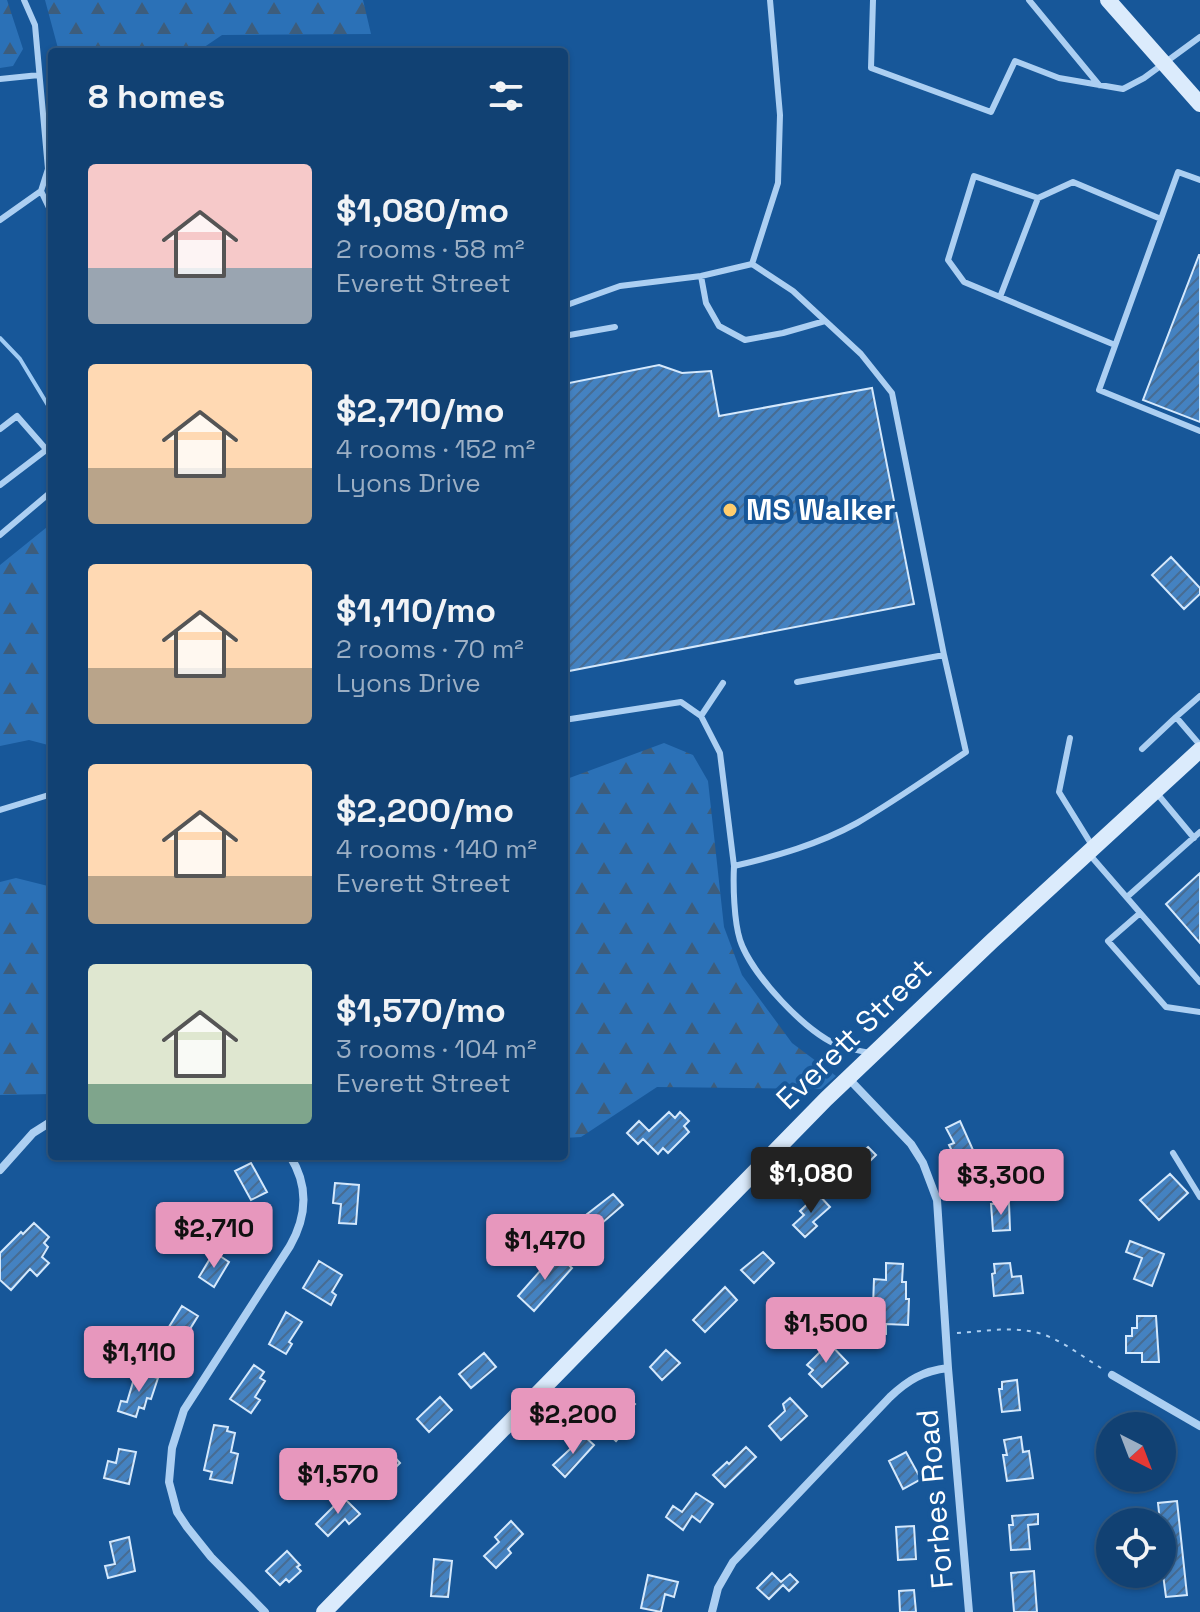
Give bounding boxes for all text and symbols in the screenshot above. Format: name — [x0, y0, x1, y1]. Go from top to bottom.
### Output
icon: filters — [484, 74, 528, 118]
text: 8 homes — [88, 75, 225, 118]
text: $1,080/mo — [336, 189, 509, 232]
icon: home — [152, 196, 248, 292]
text: 2 rooms · 58 m² — [336, 232, 524, 266]
text: Everett Street — [336, 266, 511, 300]
text: $2,710/mo — [336, 389, 505, 432]
icon: home — [152, 396, 248, 492]
text: 4 rooms · 152 m² — [336, 432, 535, 466]
text: Lyons Drive — [336, 466, 481, 500]
place label: MS Walker — [746, 490, 895, 529]
marker: MS Walker — [721, 501, 739, 519]
text: $1,110/mo — [336, 589, 496, 632]
icon: home — [152, 596, 248, 692]
text: 2 rooms · 70 m² — [336, 632, 524, 666]
text: Lyons Drive — [336, 666, 481, 700]
text: $2,200/mo — [336, 789, 514, 832]
icon: home — [152, 796, 248, 892]
text: 4 rooms · 140 m² — [336, 832, 537, 866]
text: Everett Street — [336, 866, 511, 900]
street label: Everett Street — [768, 950, 940, 1118]
text: $1,570/mo — [336, 989, 506, 1032]
icon: home — [152, 996, 248, 1092]
text: 3 rooms · 104 m² — [336, 1032, 537, 1066]
text: Everett Street — [336, 1066, 511, 1100]
pin: $1,080 — [746, 1147, 876, 1215]
pin: $3,300 — [936, 1149, 1066, 1217]
text: $1,080 — [769, 1156, 853, 1190]
text: $3,300 — [957, 1158, 1045, 1192]
pin: $2,710 — [149, 1202, 279, 1270]
text: $2,710 — [174, 1211, 254, 1245]
pin: $1,470 — [480, 1214, 610, 1282]
text: $1,470 — [504, 1223, 586, 1257]
pin: $1,500 — [761, 1297, 891, 1365]
text: $1,500 — [784, 1306, 868, 1340]
pin: $1,110 — [74, 1326, 204, 1394]
text: $1,110 — [102, 1335, 176, 1369]
pin: $2,200 — [508, 1388, 638, 1456]
text: $2,200 — [529, 1397, 617, 1431]
street label: Forbes Road — [907, 1408, 962, 1590]
north arrow — [1096, 1412, 1176, 1492]
map controls — [1096, 1412, 1176, 1588]
pin: $1,570 — [273, 1448, 403, 1516]
text: $1,570 — [297, 1457, 379, 1491]
button: locate — [1096, 1508, 1176, 1588]

